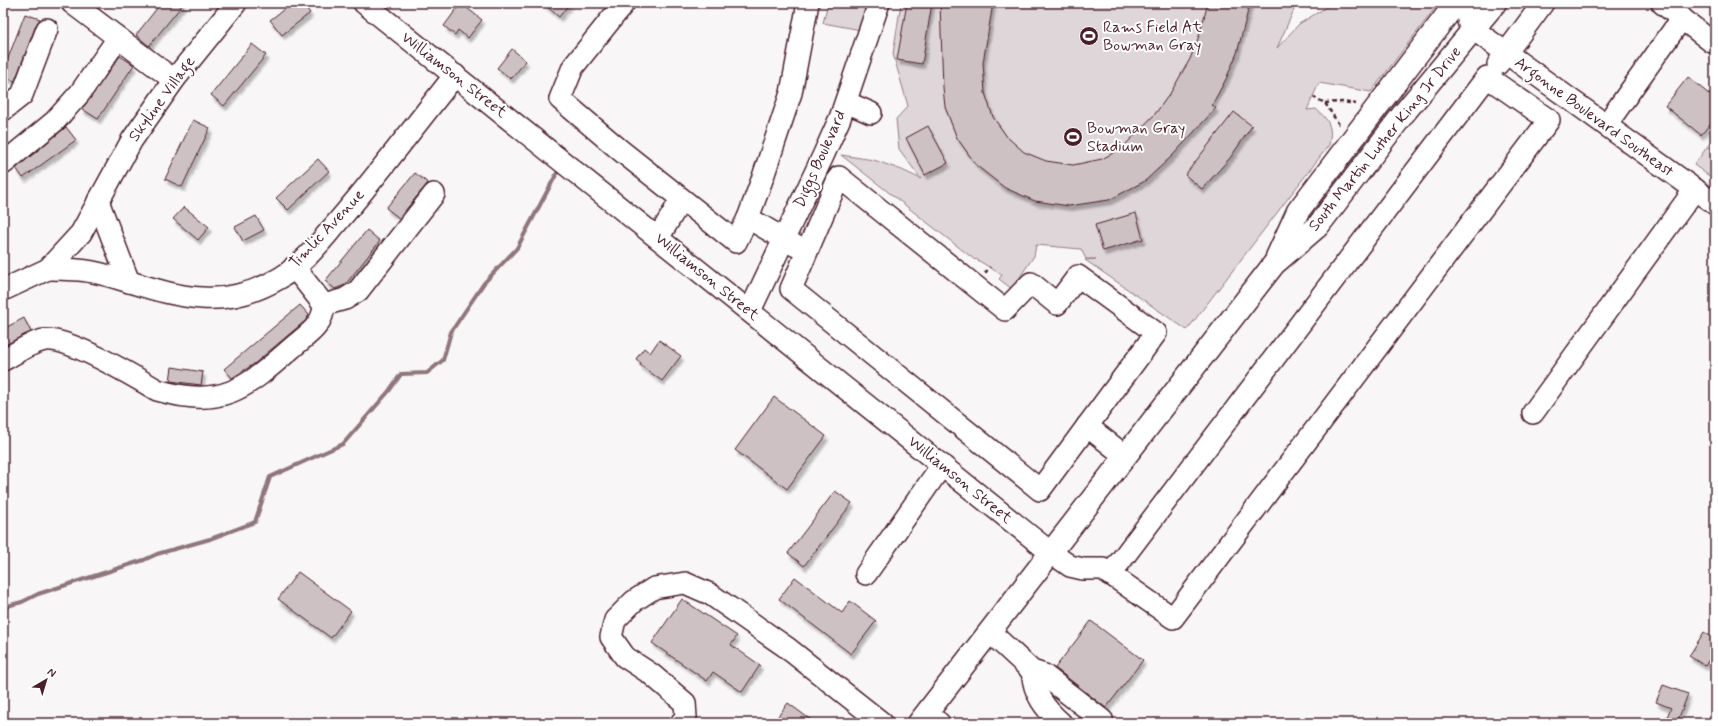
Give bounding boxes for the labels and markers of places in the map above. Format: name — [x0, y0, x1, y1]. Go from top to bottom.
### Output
place label: Rams Field At Bowman Gray — [1103, 17, 1203, 56]
sports icon: Rams Field At Bowman Gray — [1078, 25, 1100, 47]
place label: Bowman Gray Stadium — [1087, 118, 1185, 157]
sports icon: Bowman Gray Stadium — [1062, 126, 1084, 148]

